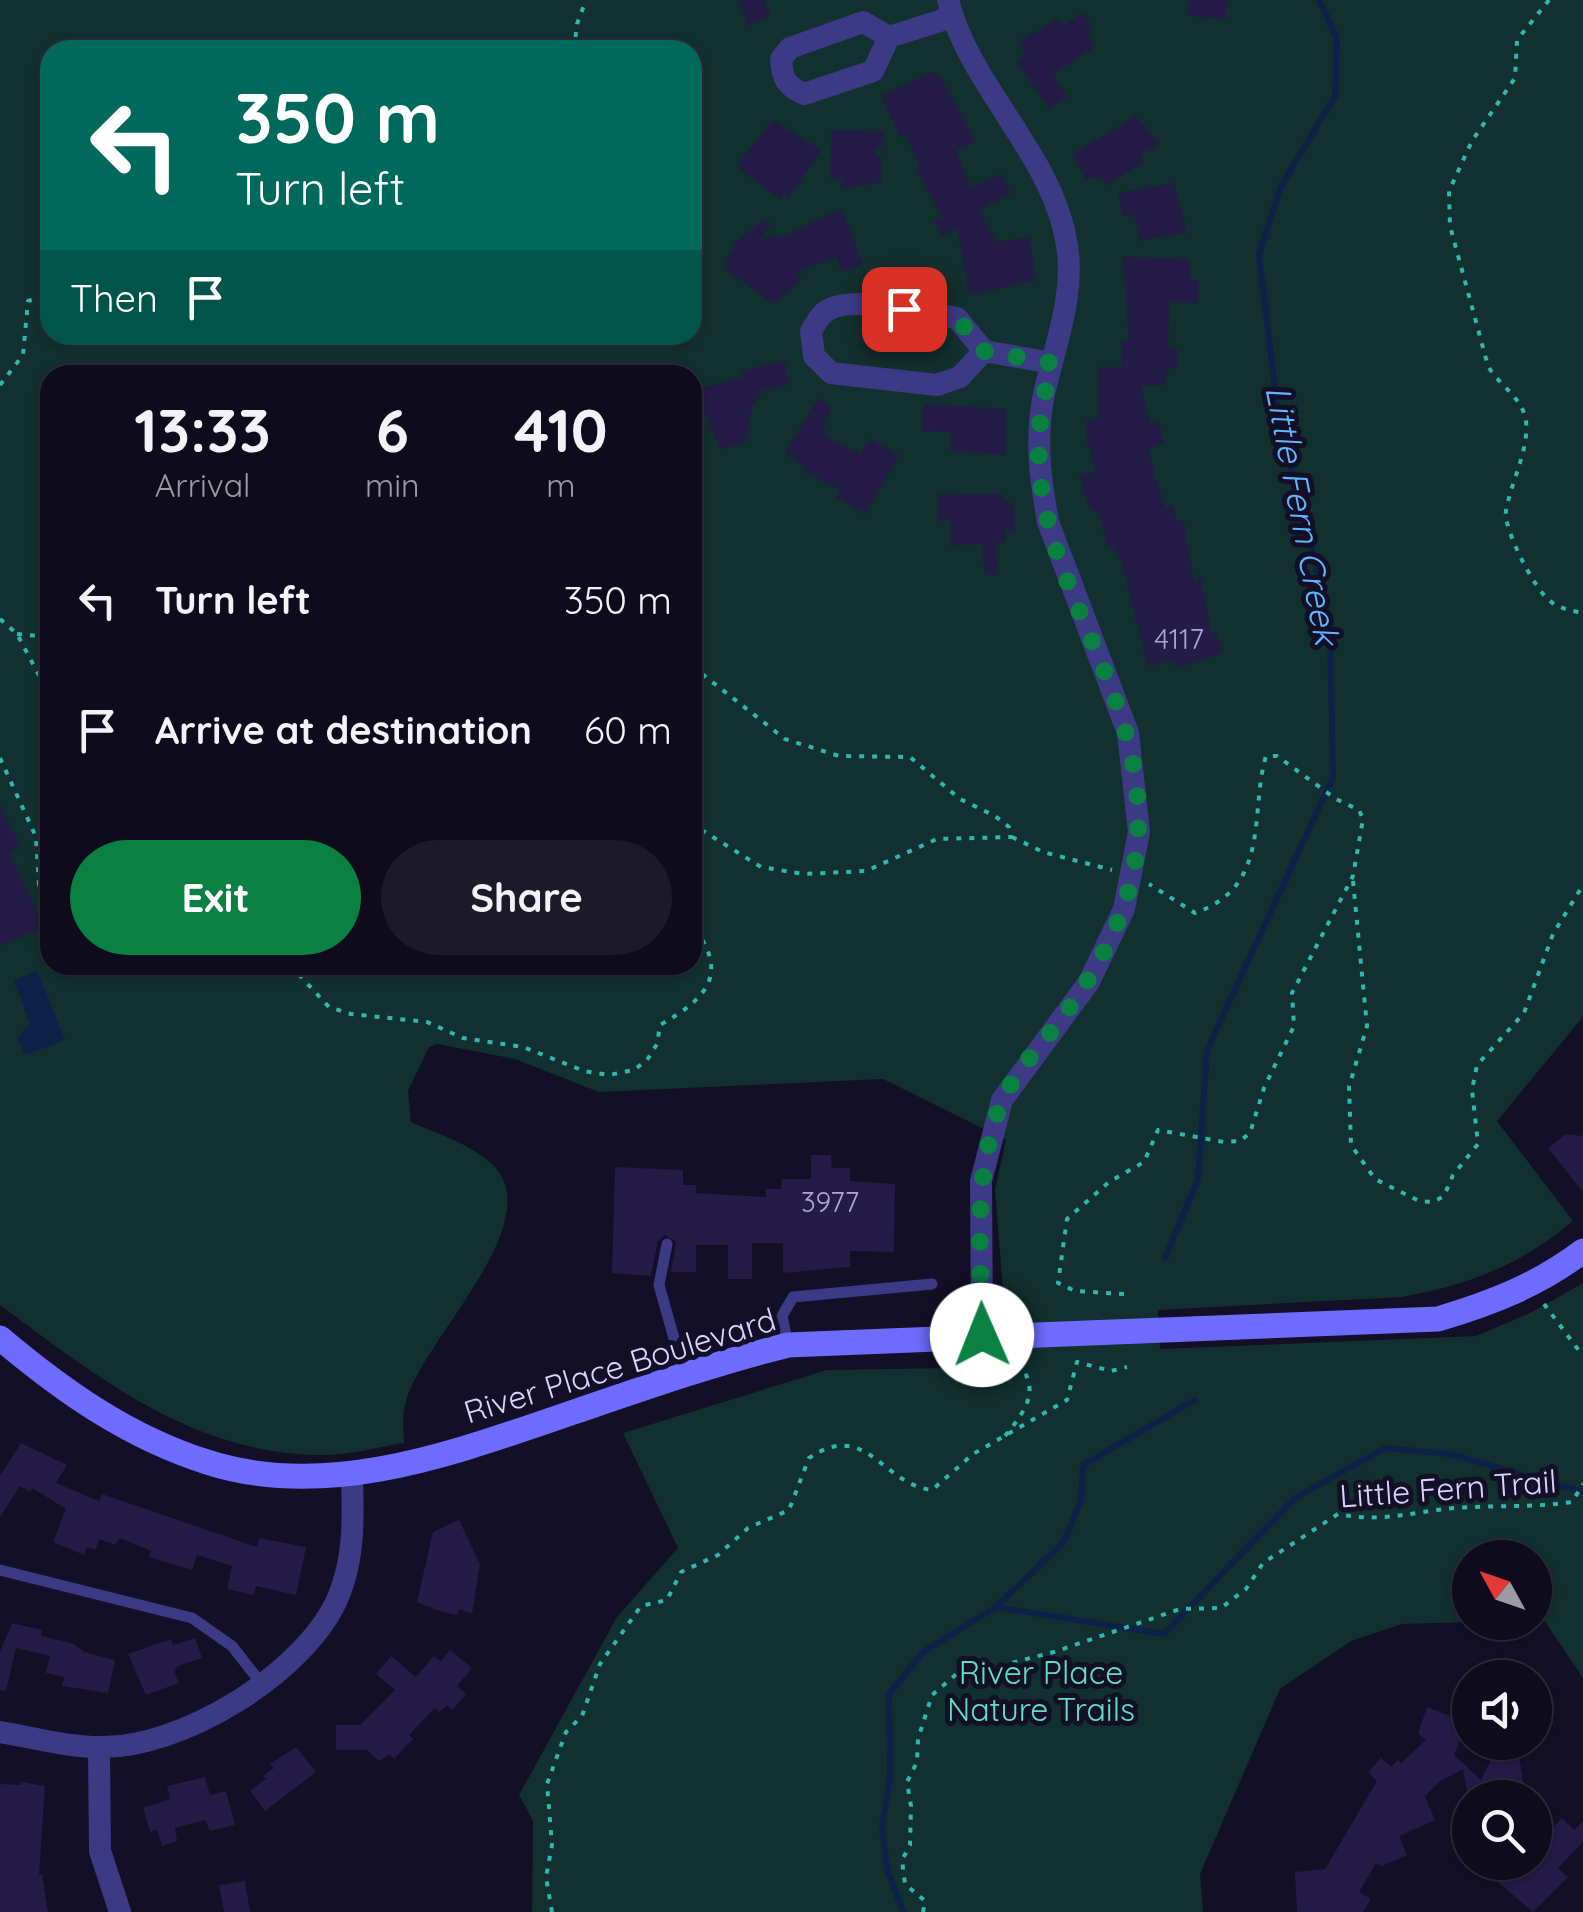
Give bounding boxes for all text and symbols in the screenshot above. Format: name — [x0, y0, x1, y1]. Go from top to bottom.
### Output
text: 350 m — [235, 73, 440, 161]
icon: left — [70, 80, 200, 210]
text: Turn left — [235, 160, 405, 216]
pin — [862, 267, 947, 352]
icon: arrive — [178, 270, 233, 325]
text: Then — [70, 274, 158, 322]
icon: arrive — [877, 282, 932, 337]
water label: Little Fern Creek — [1256, 382, 1350, 651]
text: 13:33 — [134, 392, 271, 467]
text: 6 — [376, 392, 409, 467]
text: 410 — [514, 392, 608, 467]
text: Arrival — [155, 465, 250, 505]
text: min — [365, 465, 420, 505]
text: m — [546, 465, 575, 505]
icon: left — [70, 573, 125, 628]
text: Turn left — [155, 576, 311, 624]
text: 350 m — [564, 576, 672, 624]
house number: 4117 — [1154, 621, 1204, 656]
icon: arrive — [70, 703, 125, 758]
text: Arrive at destination — [155, 706, 532, 754]
text: 60 m — [584, 706, 672, 754]
button: Exit — [70, 840, 361, 955]
button: Share — [381, 840, 672, 955]
house number: 3977 — [801, 1184, 859, 1219]
position arrow — [930, 1283, 1034, 1387]
street label: River Place Boulevard — [459, 1299, 780, 1432]
street label: Little Fern Trail — [1338, 1460, 1558, 1516]
north arrow — [1452, 1540, 1552, 1640]
map controls — [1452, 1540, 1552, 1880]
park label: River Place Nature Trails — [947, 1652, 1135, 1729]
button: sound — [1452, 1660, 1552, 1760]
button: search — [1452, 1780, 1552, 1880]

